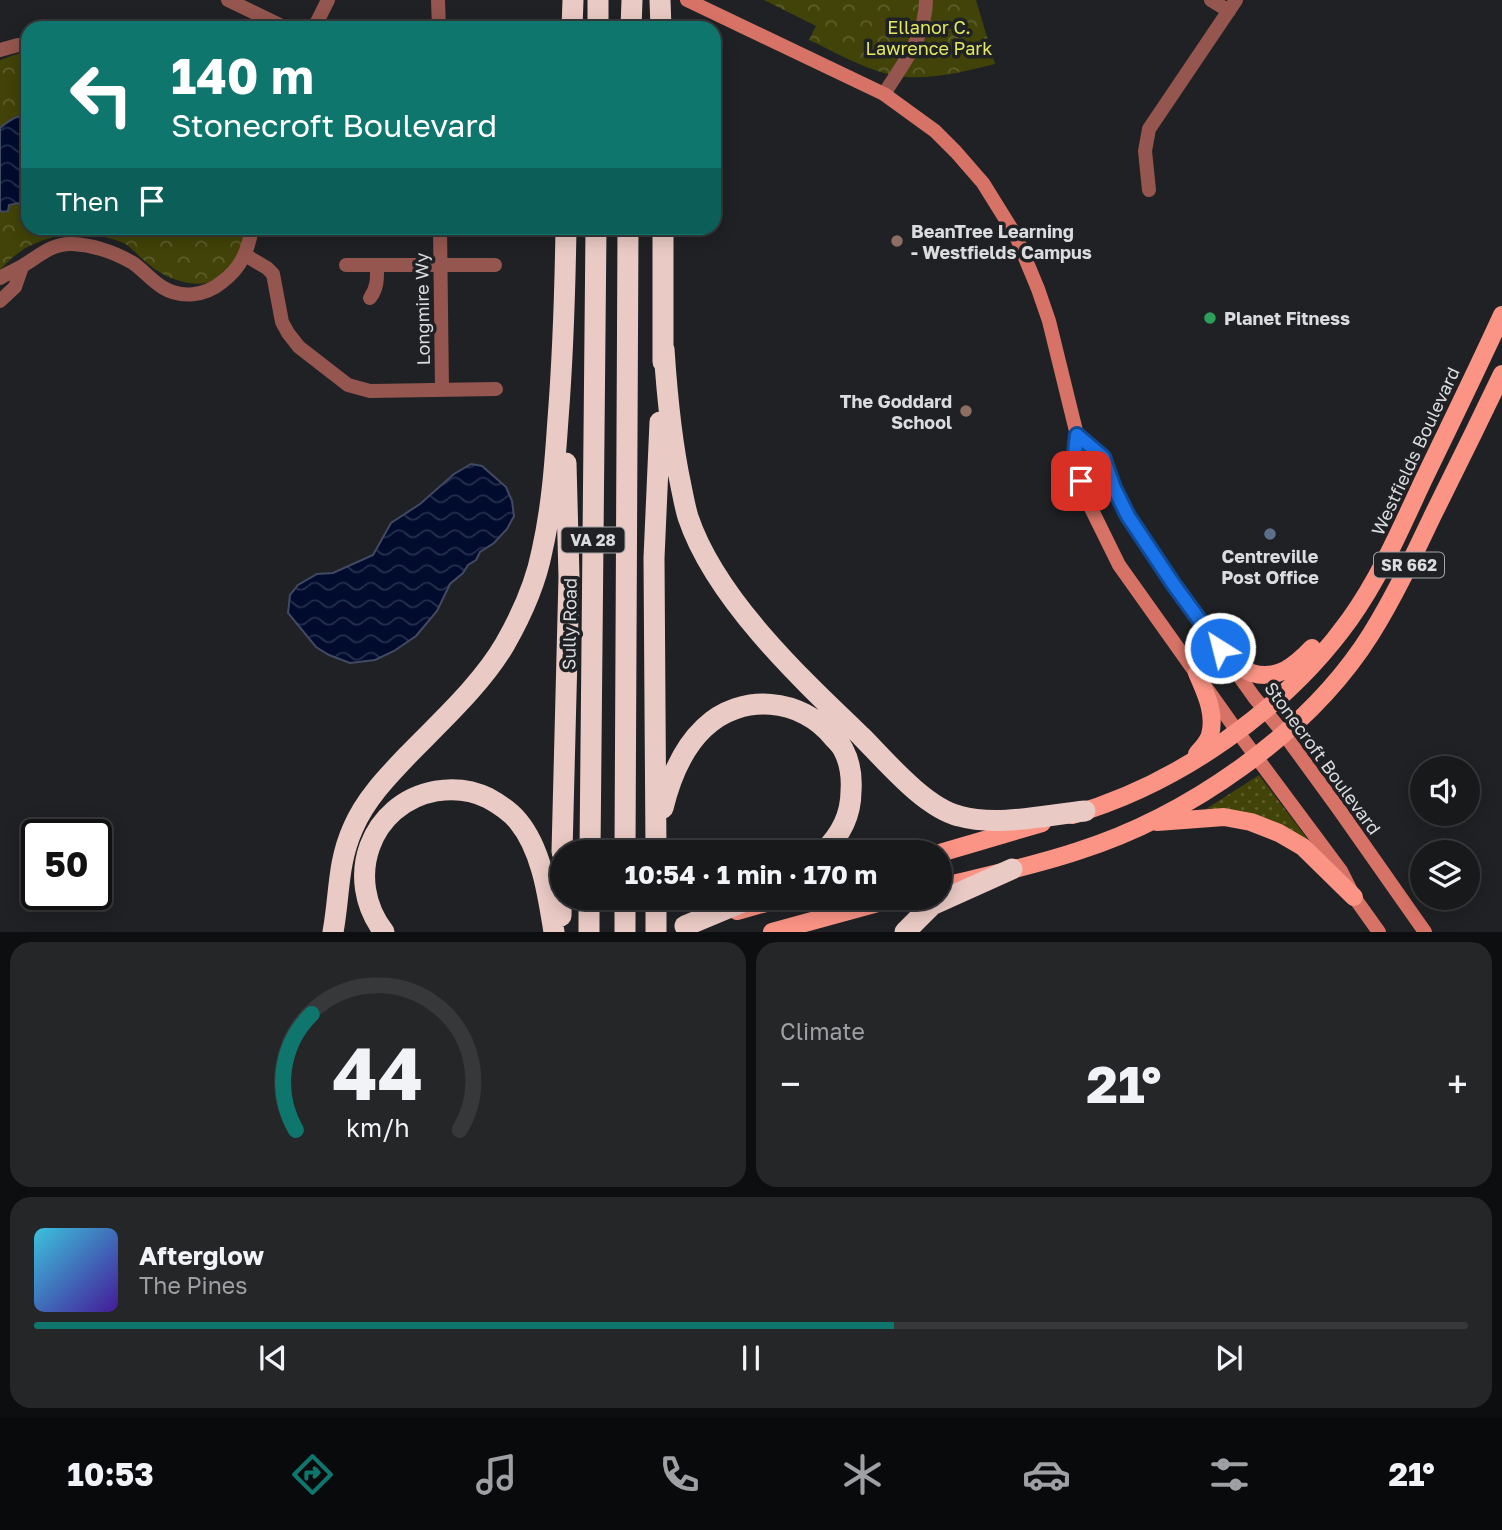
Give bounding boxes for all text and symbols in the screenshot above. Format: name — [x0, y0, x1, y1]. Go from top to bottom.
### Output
park label: Ellanor C. Lawrence Park — [865, 16, 993, 59]
text: 140 m — [171, 46, 314, 105]
icon: left — [56, 49, 147, 140]
text: Stonecroft Boulevard — [171, 106, 497, 144]
icon: arrive — [133, 182, 171, 220]
text: Then — [56, 186, 119, 217]
place label: BeanTree Learning - Westfields Campus — [911, 220, 1092, 263]
marker: BeanTree Learning - Westfields Campus — [889, 233, 905, 249]
street label: Longmire Wy — [410, 252, 434, 366]
place label: Planet Fitness — [1224, 307, 1350, 329]
marker: Planet Fitness — [1202, 310, 1218, 326]
street label: Westfields Boulevard — [1366, 363, 1464, 539]
place label: The Goddard School — [840, 390, 952, 433]
marker: The Goddard School — [958, 403, 974, 419]
pin — [1051, 451, 1111, 511]
icon: arrive — [1062, 462, 1100, 500]
marker: Centreville Post Office — [1262, 526, 1278, 542]
road number: VA 28 — [562, 527, 624, 552]
place label: Centreville Post Office — [1221, 545, 1319, 588]
road number: SR 662 — [1374, 552, 1444, 578]
street label: Sully Road — [557, 578, 581, 670]
position arrow — [1183, 611, 1257, 685]
street label: Stonecroft Boulevard — [1260, 677, 1386, 839]
map controls — [1410, 756, 1480, 910]
button: sound — [1410, 756, 1480, 826]
speed limit sign: 50 — [21, 819, 112, 910]
button: layers — [1410, 840, 1480, 910]
text: 10:54 · 1 min · 170 m — [625, 859, 877, 890]
text: Climate — [780, 1017, 865, 1045]
text: 44 — [333, 1030, 424, 1117]
text: 21° — [1086, 1052, 1162, 1114]
text: − — [780, 1061, 801, 1106]
text: + — [1447, 1061, 1468, 1106]
text: km/h — [346, 1112, 410, 1143]
text: Afterglow — [139, 1240, 264, 1271]
text: The Pines — [139, 1271, 247, 1299]
icon: previous — [254, 1339, 292, 1377]
icon: pause — [732, 1339, 770, 1377]
icon: next — [1210, 1339, 1248, 1377]
icon: directions — [288, 1450, 337, 1499]
icon: music — [472, 1450, 521, 1499]
icon: phone — [655, 1450, 704, 1499]
icon: climate — [838, 1450, 887, 1499]
icon: car — [1022, 1450, 1071, 1499]
icon: filters — [1205, 1450, 1254, 1499]
text: 10:53 — [67, 1455, 154, 1493]
text: 21° — [1388, 1455, 1435, 1493]

